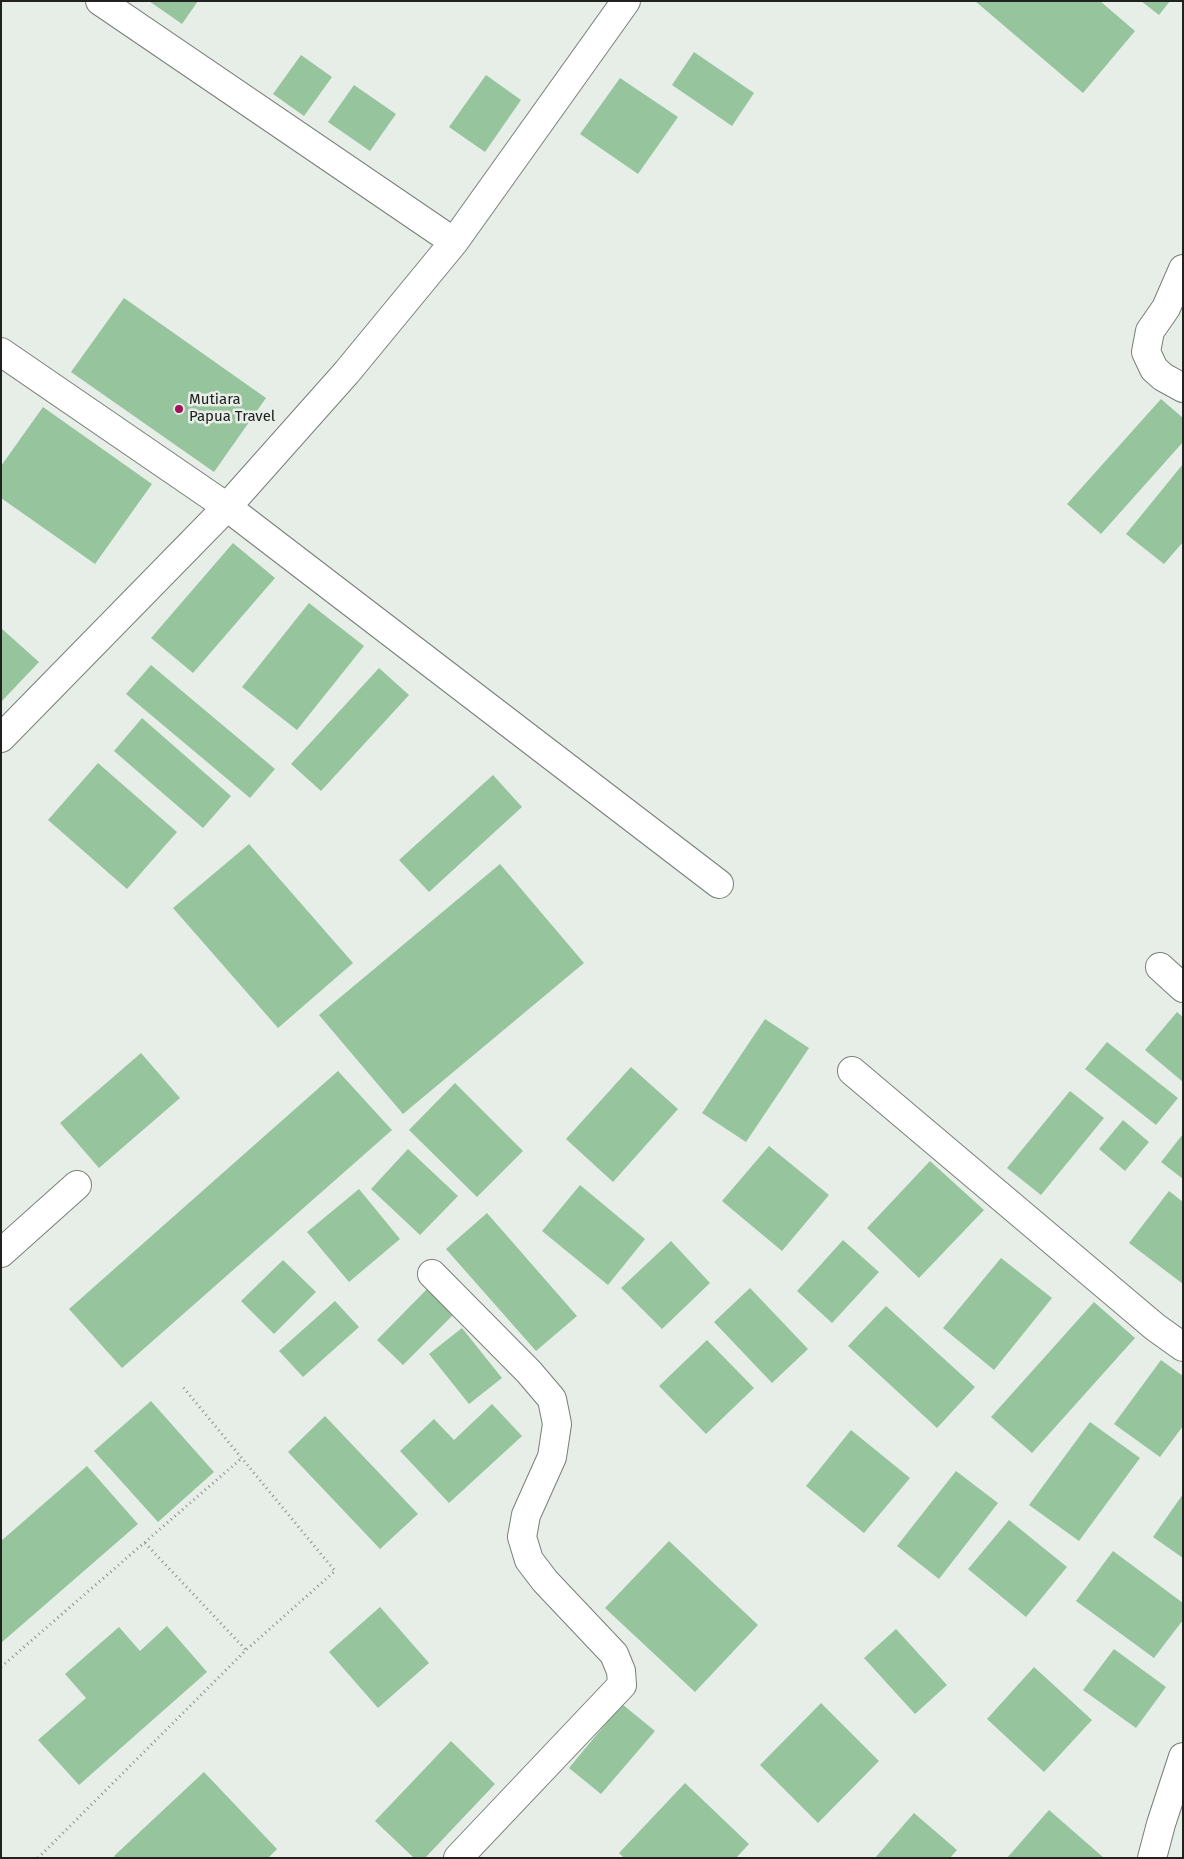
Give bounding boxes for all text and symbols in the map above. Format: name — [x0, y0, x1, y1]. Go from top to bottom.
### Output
place label: Mutiara Papua Travel — [189, 391, 275, 426]
marker: Mutiara Papua Travel — [173, 403, 185, 415]

